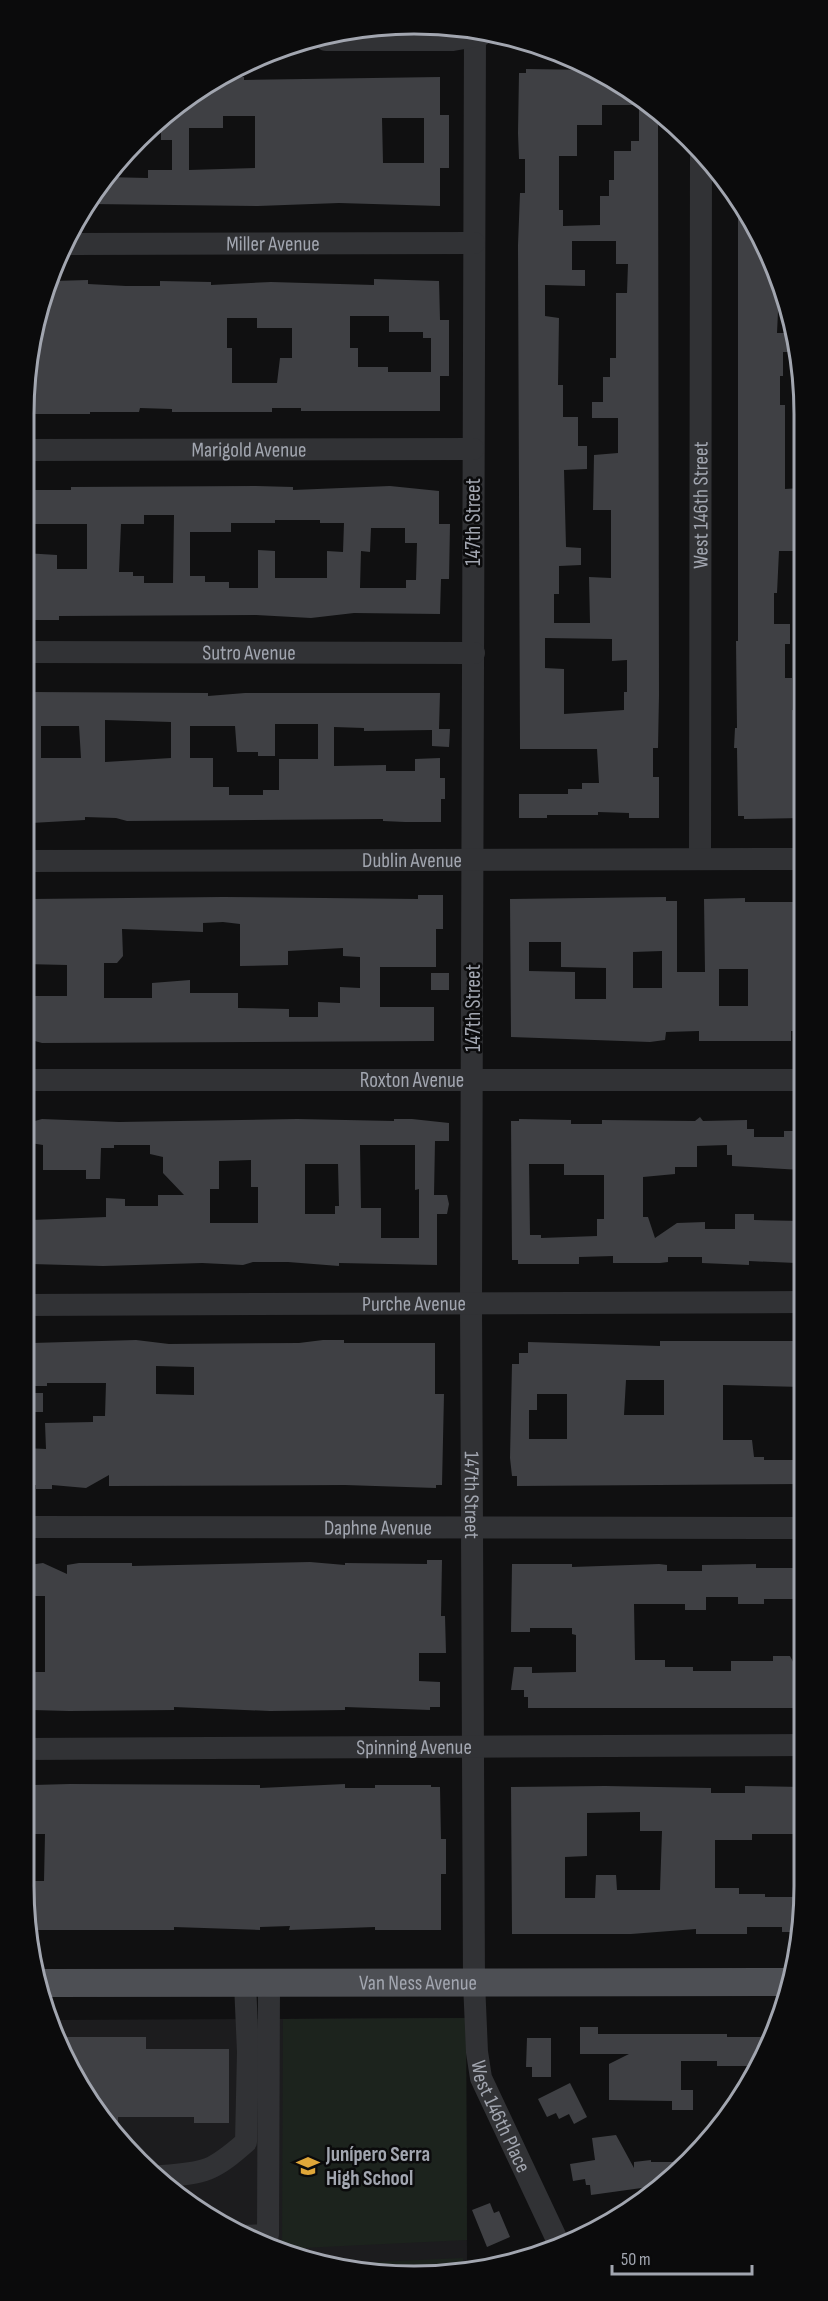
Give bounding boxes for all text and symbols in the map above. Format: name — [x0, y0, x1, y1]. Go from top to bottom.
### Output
street label: Miller Avenue — [226, 231, 320, 256]
street label: Marigold Avenue — [191, 437, 307, 462]
street label: West 146th Street — [688, 441, 713, 569]
street label: 147th Street — [461, 478, 486, 566]
street label: Sutro Avenue — [202, 640, 296, 665]
street label: Dublin Avenue — [362, 847, 462, 873]
street label: 147th Street — [461, 964, 486, 1052]
street label: Roxton Avenue — [360, 1068, 464, 1093]
street label: Purche Avenue — [362, 1291, 466, 1316]
street label: 147th Street — [459, 1451, 485, 1539]
street label: Daphne Avenue — [324, 1515, 432, 1540]
street label: Spinning Avenue — [356, 1734, 472, 1760]
street label: Van Ness Avenue — [359, 1970, 477, 1995]
street label: West 146th Place — [466, 2059, 536, 2177]
place label: Junípero Serra High School — [325, 2142, 430, 2191]
school or university icon: Junípero Serra High School — [295, 2153, 321, 2179]
scale bar — [612, 2238, 752, 2276]
text: 50 m — [621, 2249, 651, 2270]

